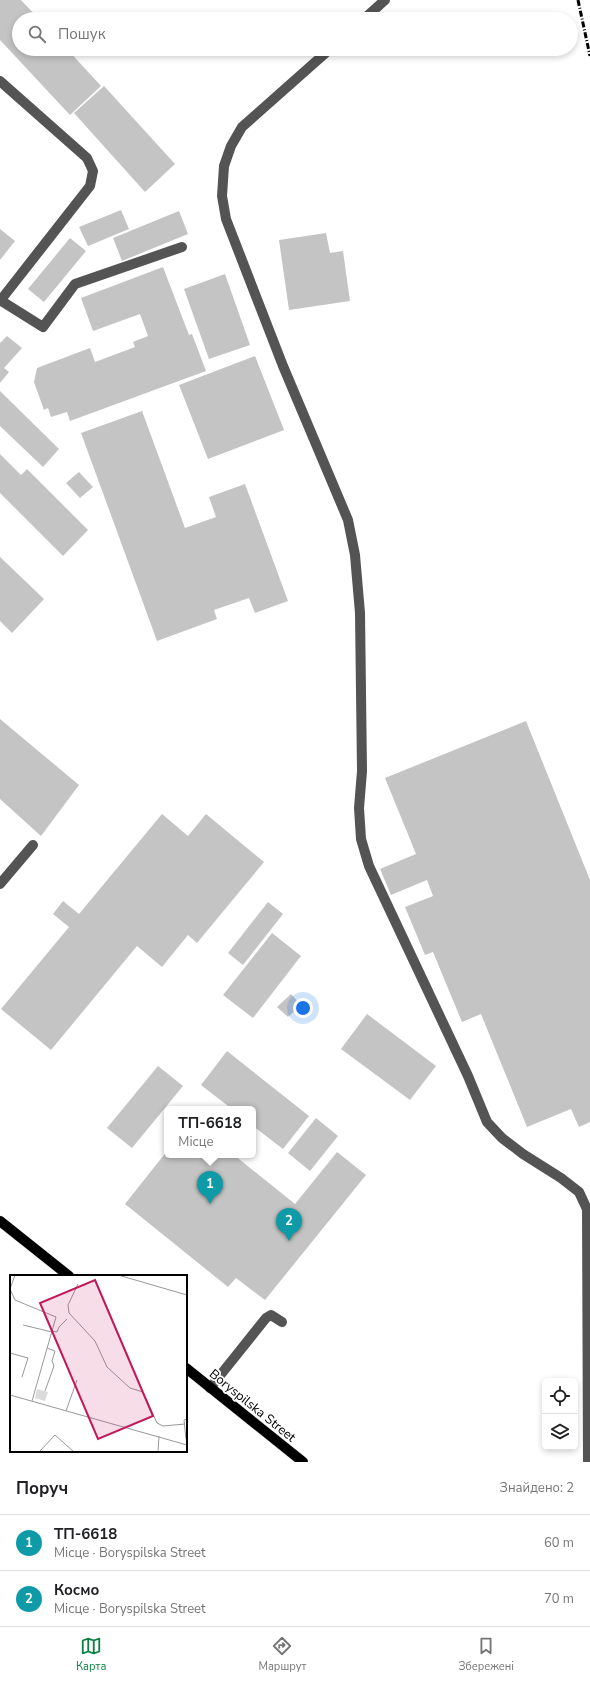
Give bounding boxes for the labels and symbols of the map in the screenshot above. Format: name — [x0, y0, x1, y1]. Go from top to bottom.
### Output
your location — [293, 998, 313, 1018]
pin: 1 — [197, 1171, 223, 1204]
pin: 2 — [276, 1208, 302, 1241]
inset map — [10, 1275, 187, 1452]
street label: Boryspilska Street — [205, 1365, 300, 1447]

